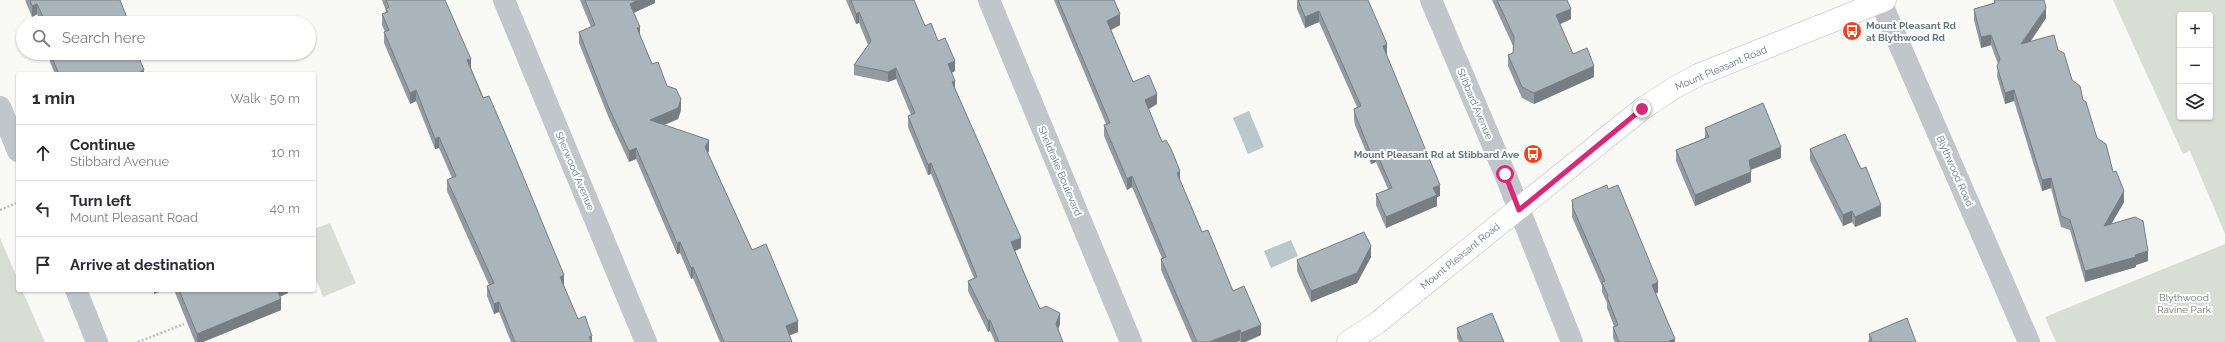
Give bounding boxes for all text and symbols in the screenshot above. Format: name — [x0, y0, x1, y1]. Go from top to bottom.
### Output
map controls — [2177, 12, 2213, 120]
button: + — [2177, 12, 2213, 48]
search box — [16, 16, 316, 60]
bus stop icon: Mount Pleasant Rd at Blythwood Rd — [1841, 20, 1863, 42]
place label: Mount Pleasant Rd at Blythwood Rd — [1866, 20, 1957, 43]
icon: search — [30, 27, 52, 49]
text: Search here — [62, 29, 145, 47]
street label: Mount Pleasant Road — [1674, 44, 1768, 92]
button: − — [2177, 48, 2213, 84]
street label: Stibbard Avenue — [1455, 67, 1495, 141]
button: layers — [2177, 84, 2213, 120]
text: 1 min — [32, 88, 75, 108]
text: Walk · 50 m — [230, 91, 300, 106]
route end — [1633, 100, 1651, 118]
street label: Sheldrake Boulevard — [1036, 125, 1084, 217]
street label: Sherwood Avenue — [553, 130, 597, 212]
street label: Blythwood Road — [1934, 134, 1976, 208]
text: Continue — [70, 136, 135, 154]
icon: ahead — [32, 142, 54, 164]
bus stop icon: Mount Pleasant Rd at Stibbard Ave — [1522, 143, 1544, 165]
text: 10 m — [271, 145, 300, 160]
place label: Mount Pleasant Rd at Stibbard Ave — [1354, 149, 1519, 160]
text: Stibbard Avenue — [70, 154, 169, 169]
route start — [1496, 165, 1514, 183]
text: Turn left — [70, 192, 131, 210]
icon: left — [32, 198, 54, 220]
text: 40 m — [270, 201, 300, 216]
text: Mount Pleasant Road — [70, 210, 198, 225]
street label: Mount Pleasant Road — [1418, 221, 1502, 291]
icon: arrive — [32, 254, 54, 276]
text: Arrive at destination — [70, 256, 215, 274]
park label: Blythwood Ravine Park — [2157, 292, 2212, 315]

